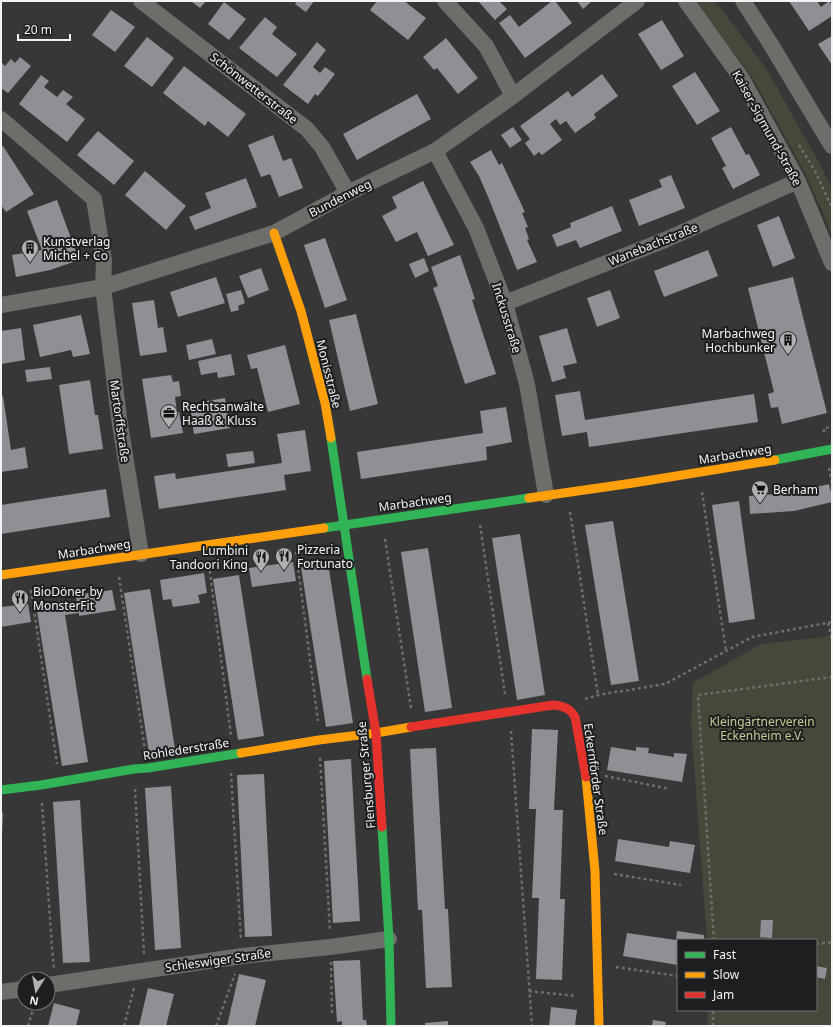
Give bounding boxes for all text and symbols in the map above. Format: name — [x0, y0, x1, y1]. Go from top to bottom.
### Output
scale bar — [18, 16, 70, 42]
text: 20 m — [24, 21, 52, 38]
street label: Schönwetterstraße — [207, 48, 302, 128]
street label: Kaiser-Sigmund-Straße — [728, 67, 806, 189]
street label: Bundenweg — [306, 175, 374, 221]
street label: Wanebachstraße — [606, 218, 700, 270]
place label: Kunstverlag Michel + Co — [43, 233, 110, 264]
building icon: Kunstverlag Michel + Co — [20, 238, 40, 263]
street label: Inckusstraße — [488, 281, 526, 355]
place label: Marbachweg Hochbunker — [702, 325, 775, 356]
building icon: Marbachweg Hochbunker — [778, 330, 798, 355]
street label: Monisstraße — [312, 338, 346, 410]
street label: Martorffstraße — [106, 379, 134, 464]
place label: Rechtsanwälte Haaß & Kluss — [182, 398, 264, 429]
office icon: Rechtsanwälte Haaß & Kluss — [159, 403, 179, 428]
street label: Marbachweg — [697, 440, 773, 468]
supermarket icon: Berham — [750, 479, 770, 504]
place label: Berham — [773, 481, 818, 498]
street label: Marbachweg — [377, 488, 453, 516]
street label: Marbachweg — [56, 535, 132, 563]
place label: Pizzeria Fortunato — [297, 541, 353, 572]
place label: Lumbini Tandoori King — [170, 542, 248, 573]
restaurant icon: Pizzeria Fortunato — [274, 546, 294, 571]
restaurant icon: Lumbini Tandoori King — [251, 547, 271, 572]
place label: BioDöner by MonsterFit — [33, 583, 104, 614]
restaurant icon: BioDöner by MonsterFit — [10, 588, 30, 613]
park label: Kleingärtnerverein Eckenheim e.V. — [709, 713, 815, 744]
street label: Flensburger Straße — [353, 720, 379, 829]
street label: Eckernförder Straße — [580, 722, 612, 836]
street label: Rohlederstraße — [142, 734, 231, 764]
legend — [677, 939, 817, 1011]
street label: Schleswiger Straße — [164, 944, 272, 976]
text: Fast — [713, 946, 737, 963]
text: Slow — [713, 966, 740, 983]
north arrow — [16, 971, 56, 1011]
text: Jam — [712, 986, 734, 1003]
text: N — [28, 993, 40, 1010]

